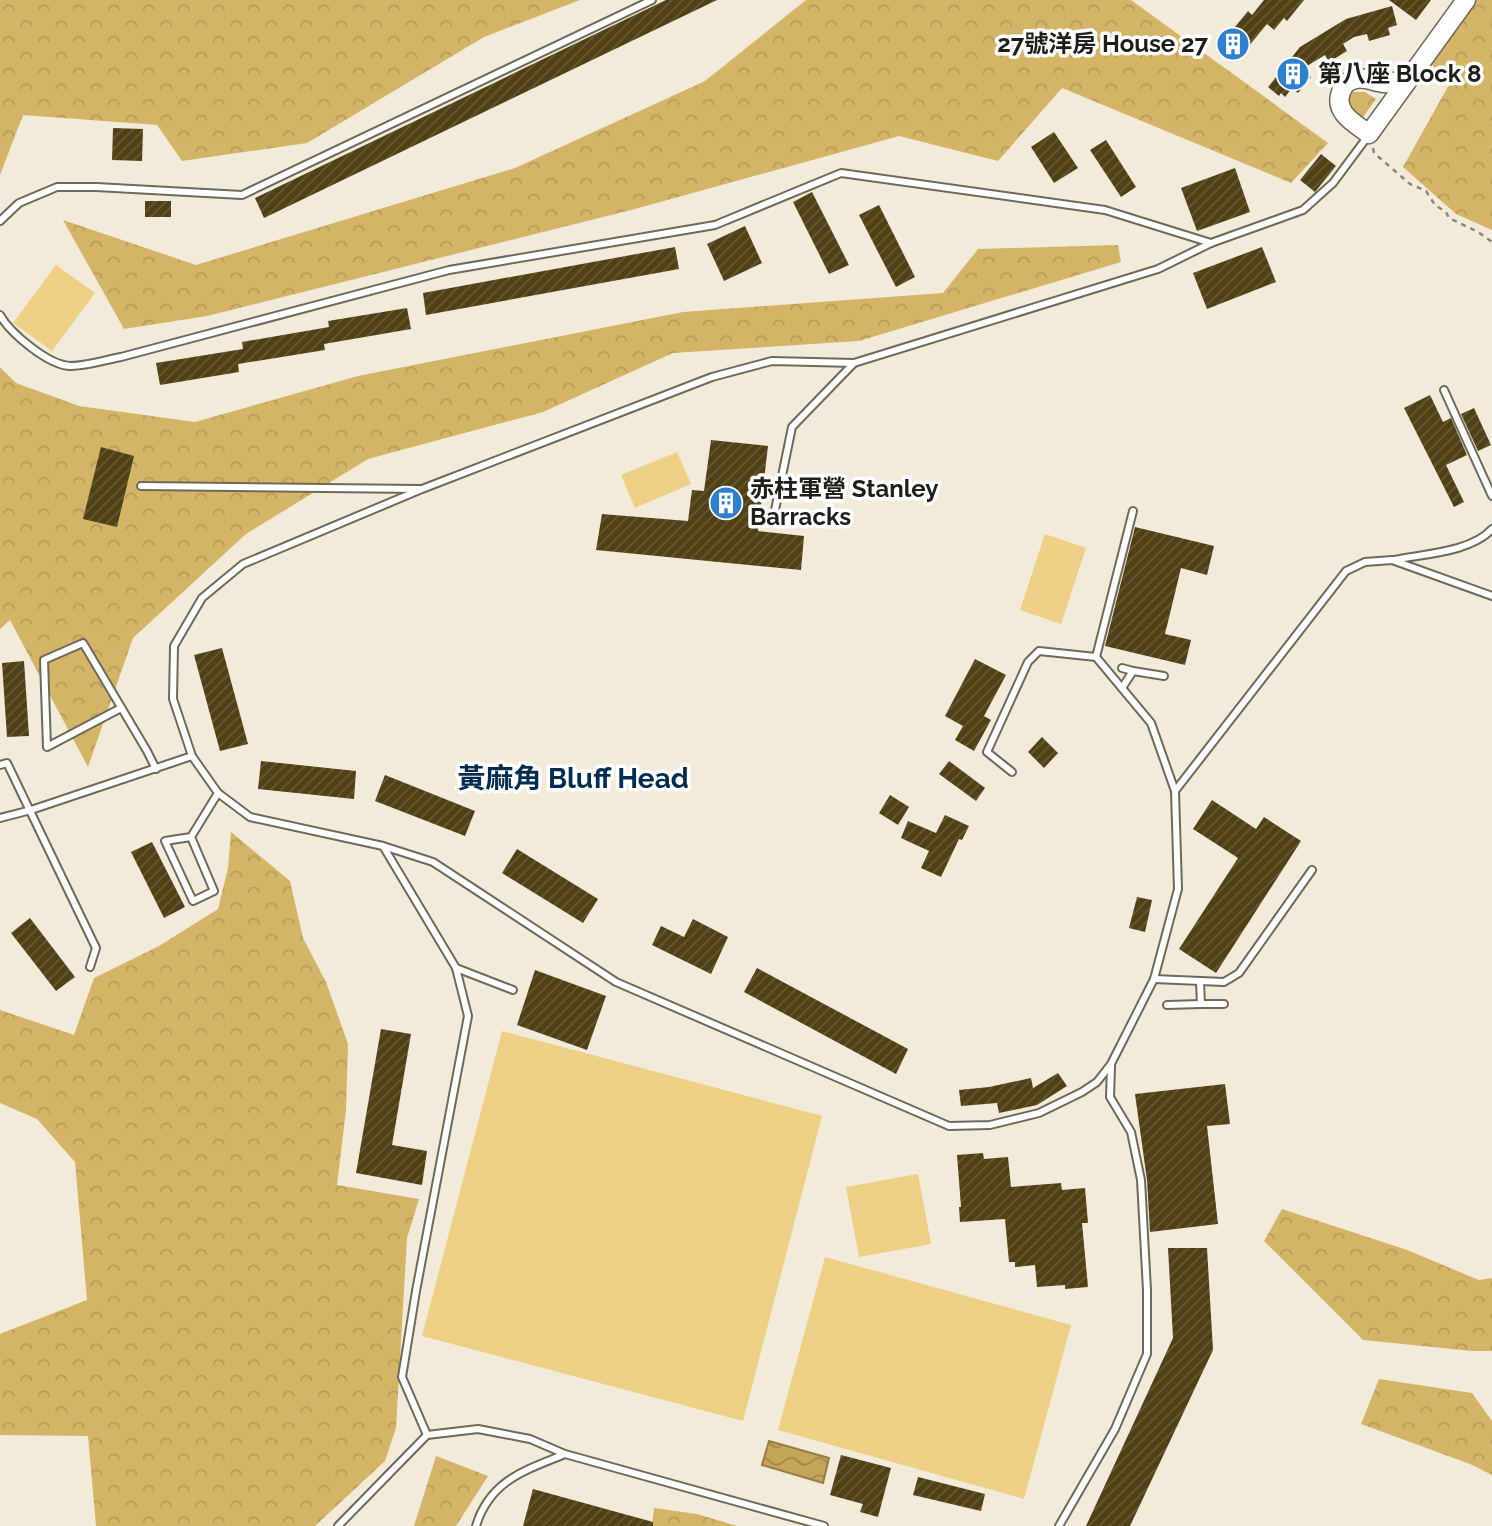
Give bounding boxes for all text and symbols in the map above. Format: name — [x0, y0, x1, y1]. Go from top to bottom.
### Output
building icon: 27號洋房 House 27 — [1214, 25, 1252, 63]
place label: 27號洋房 House 27 — [997, 29, 1209, 58]
building icon: 第八座 Block 8 — [1274, 55, 1312, 93]
place label: 第八座 Block 8 — [1318, 59, 1481, 88]
place label: 赤柱軍營 Stanley Barracks — [750, 474, 938, 531]
building icon: 赤柱軍營 Stanley Barracks — [707, 484, 745, 522]
district label: 黃麻角 Bluff Head — [457, 762, 689, 795]

